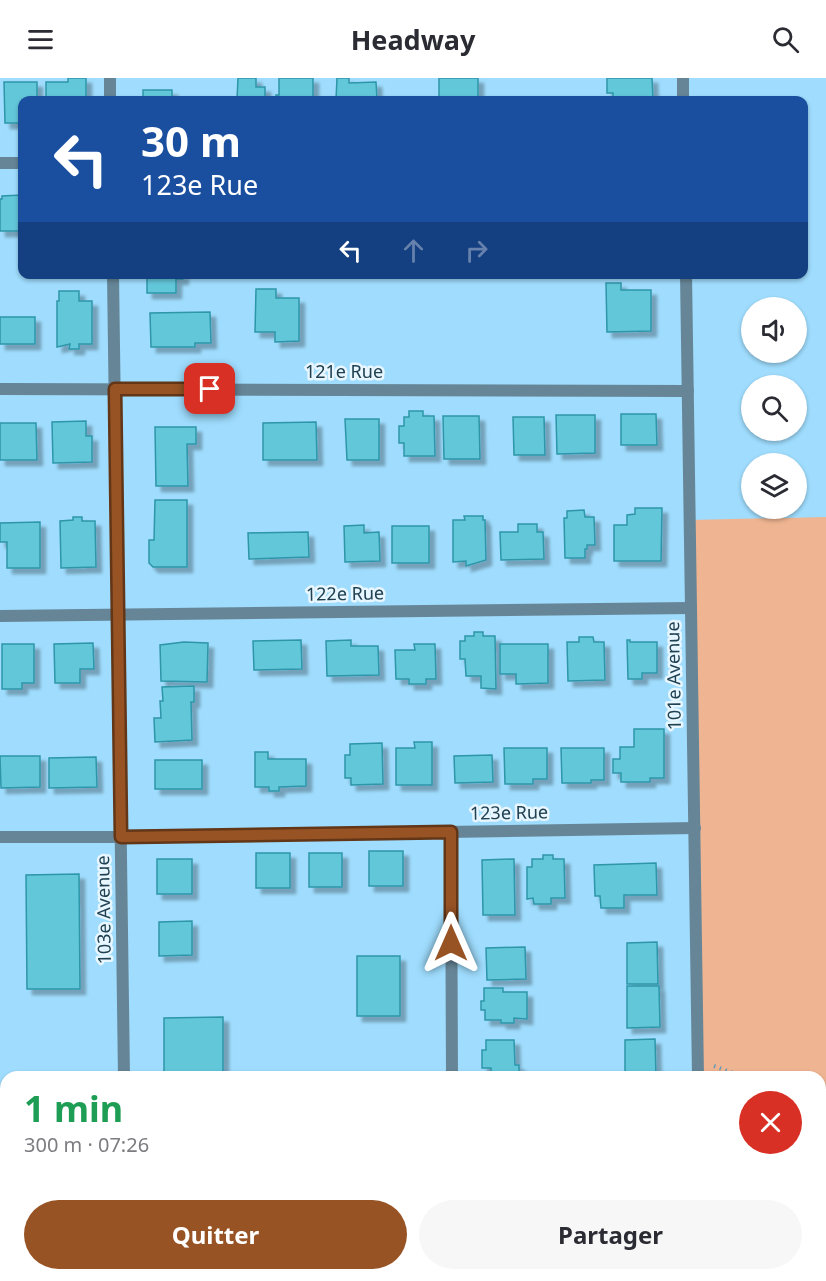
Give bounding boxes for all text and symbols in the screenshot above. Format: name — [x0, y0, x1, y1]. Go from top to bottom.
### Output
text: Headway — [351, 21, 475, 58]
icon: menu — [24, 23, 57, 56]
icon: search — [769, 23, 802, 56]
text: 30 m — [141, 112, 241, 169]
icon: left — [42, 120, 120, 198]
text: 123e Rue — [141, 166, 258, 203]
icon: left — [334, 234, 367, 267]
icon: ahead — [397, 234, 430, 267]
icon: right — [460, 234, 493, 267]
map controls — [741, 297, 807, 519]
button: sound — [741, 297, 807, 363]
street label: 121e Rue — [305, 359, 383, 383]
pin — [184, 363, 235, 414]
icon: arrive — [193, 372, 226, 405]
button: search — [741, 375, 807, 441]
button: layers — [741, 453, 807, 519]
street label: 122e Rue — [306, 580, 384, 606]
street label: 101e Avenue — [660, 621, 686, 731]
street label: 123e Rue — [470, 799, 548, 825]
street label: 103e Avenue — [90, 855, 116, 965]
position arrow — [419, 911, 483, 975]
text: 1 min — [24, 1084, 123, 1133]
button: close — [739, 1091, 802, 1154]
text: 300 m · 07:26 — [24, 1131, 149, 1158]
button: Quitter — [24, 1200, 407, 1269]
button: Partager — [419, 1200, 802, 1269]

